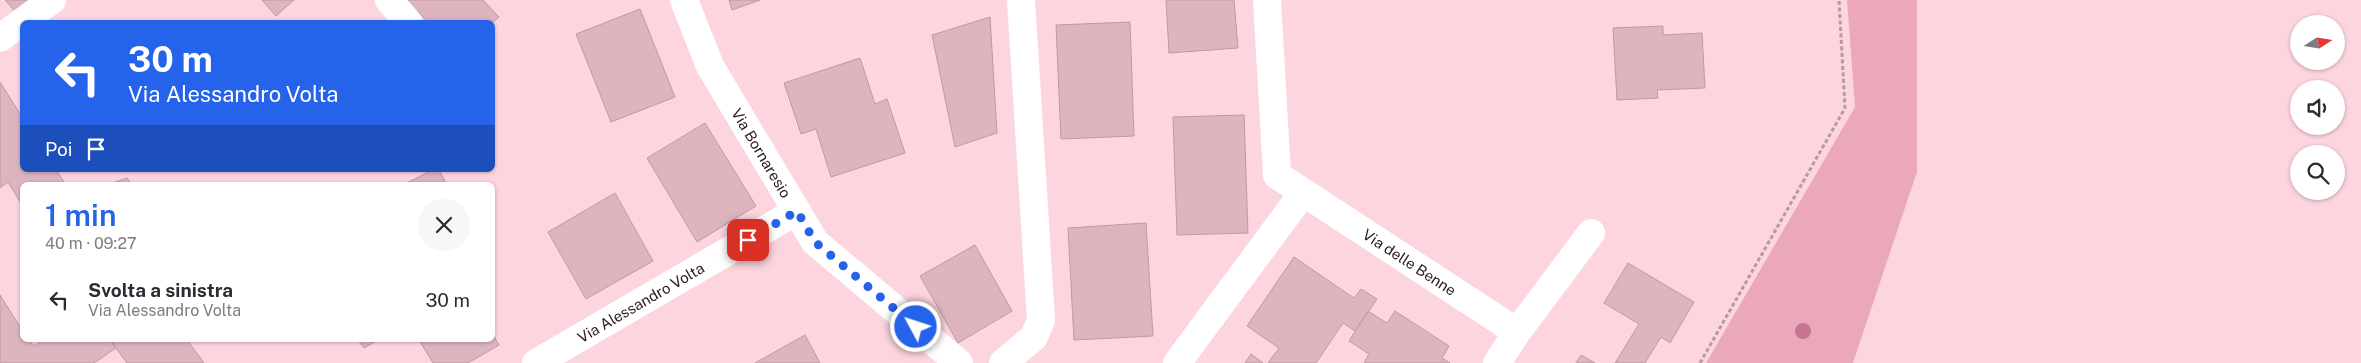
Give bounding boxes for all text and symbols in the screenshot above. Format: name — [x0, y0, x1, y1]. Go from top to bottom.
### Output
north arrow — [2290, 15, 2345, 70]
map controls — [2290, 15, 2345, 200]
text: 30 m — [128, 39, 213, 80]
icon: left — [45, 40, 110, 105]
button: sound — [2290, 80, 2345, 135]
text: Via Alessandro Volta — [128, 81, 339, 107]
street label: Via Bornaresio — [729, 105, 795, 201]
icon: arrive — [82, 135, 110, 163]
text: Poi — [45, 138, 72, 160]
button: search — [2290, 145, 2345, 200]
text: 1 min — [45, 197, 116, 233]
button: close — [418, 199, 470, 251]
pin — [727, 219, 769, 261]
street label: Via delle Benne — [1360, 225, 1460, 299]
icon: arrive — [734, 226, 762, 254]
text: 40 m · 09:27 — [45, 234, 137, 253]
street label: Via Alessandro Volta — [574, 259, 707, 346]
text: Svolta a sinistra — [88, 279, 233, 301]
icon: left — [45, 286, 73, 314]
text: 30 m — [425, 289, 470, 311]
position arrow — [889, 300, 941, 352]
text: Via Alessandro Volta — [88, 301, 241, 320]

